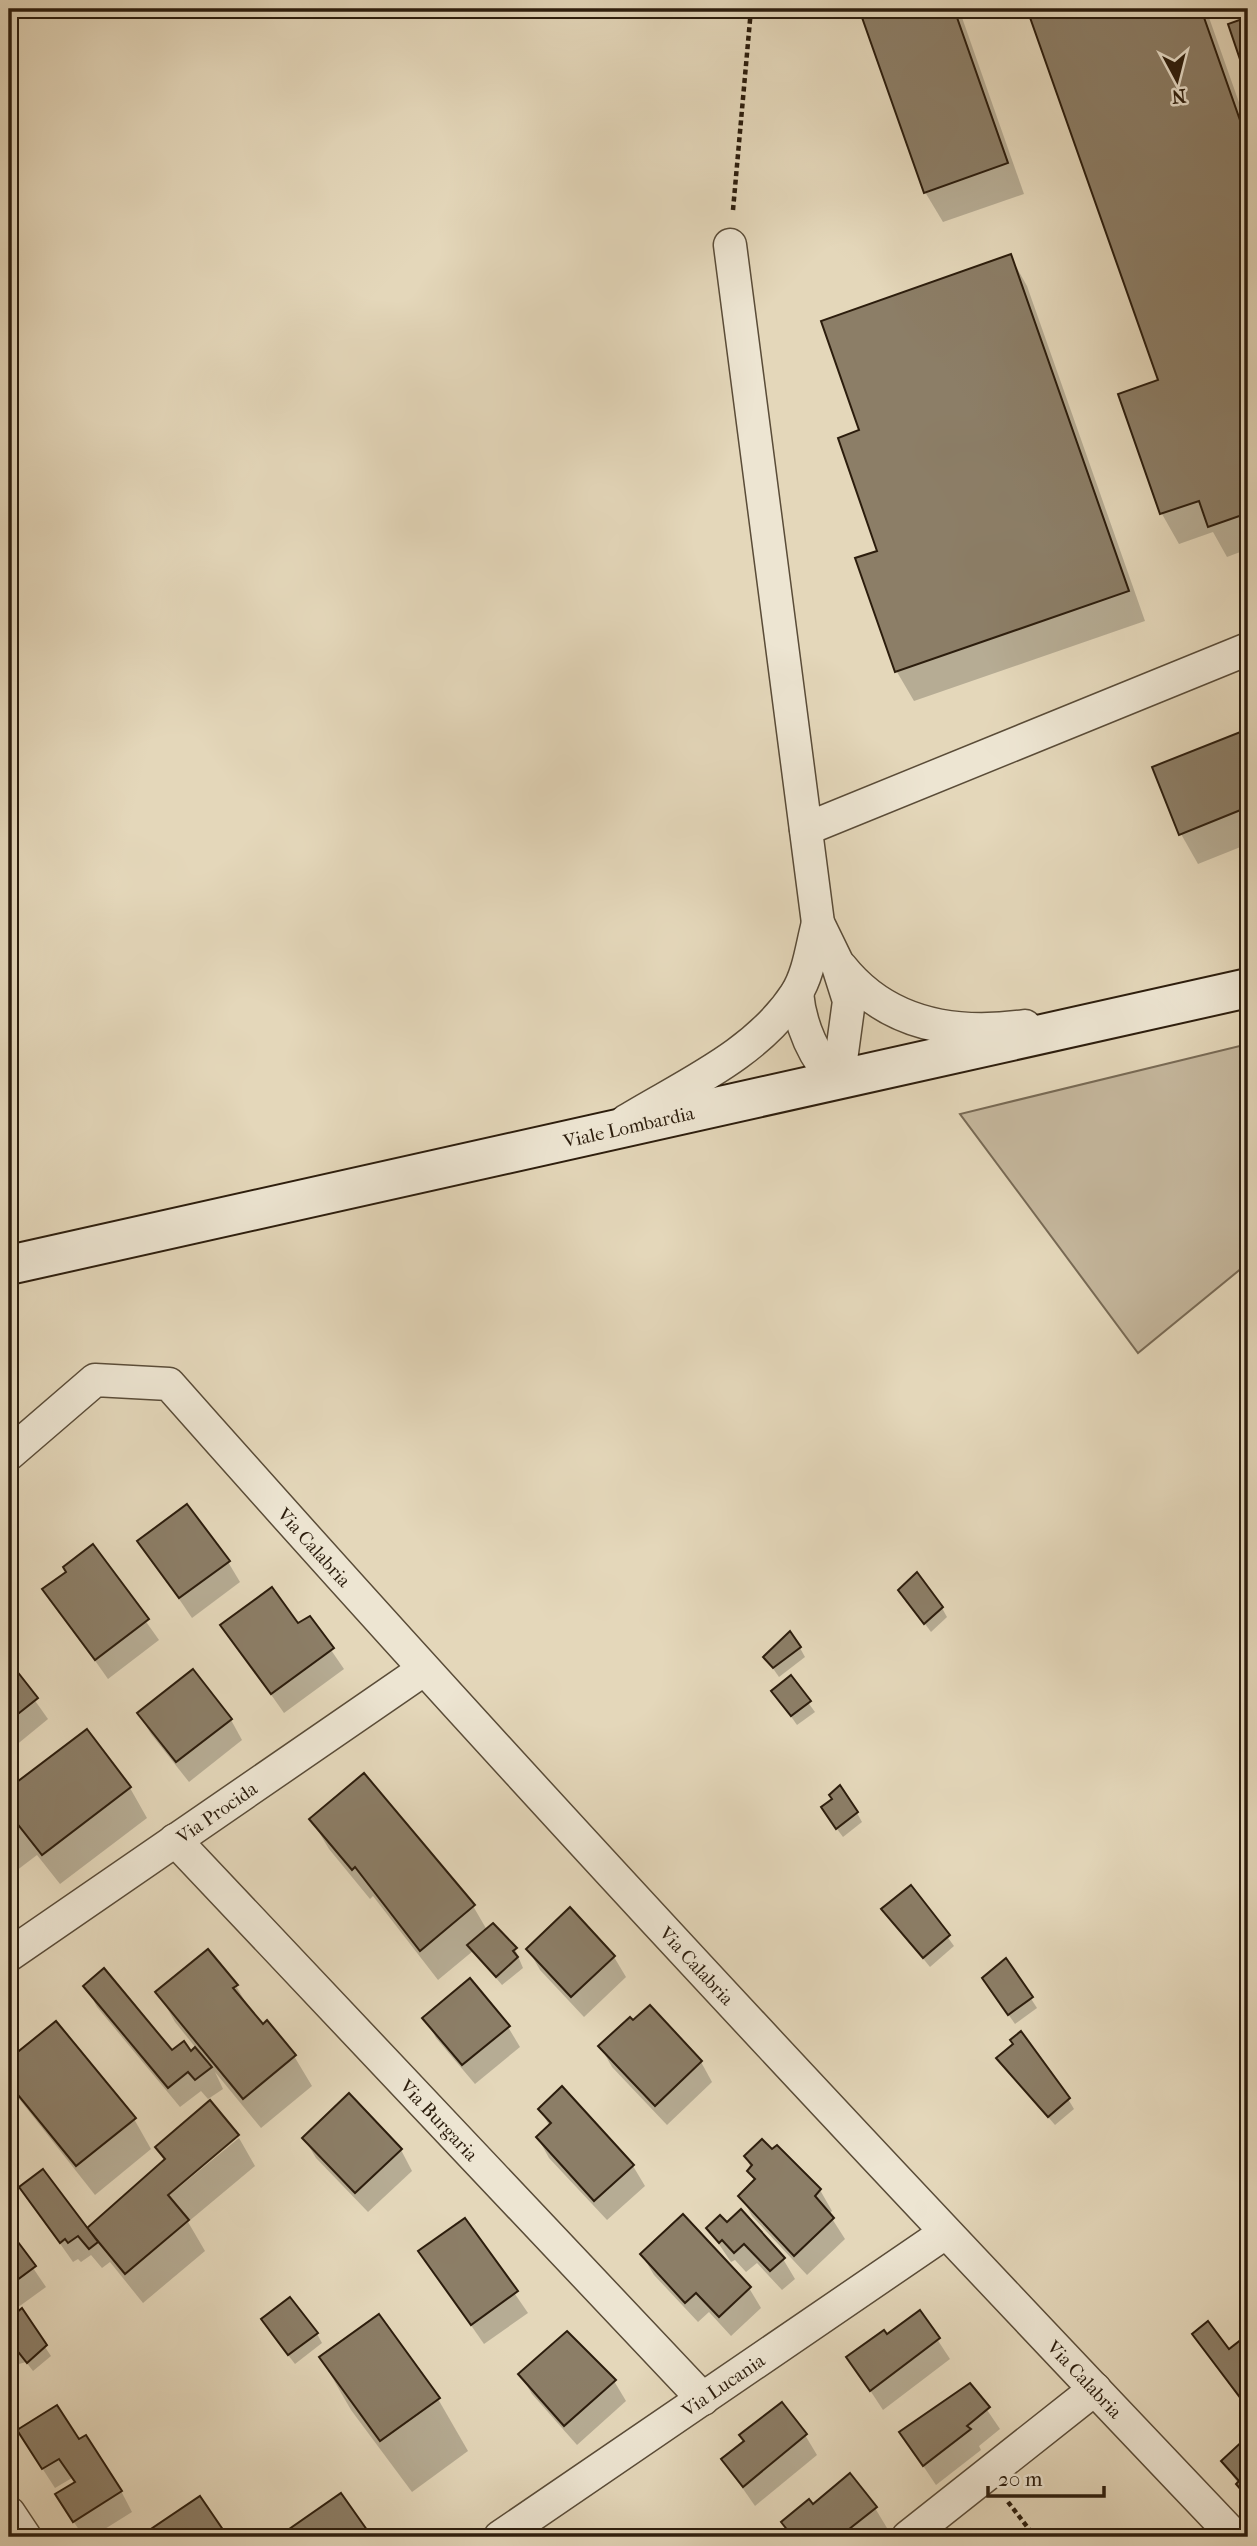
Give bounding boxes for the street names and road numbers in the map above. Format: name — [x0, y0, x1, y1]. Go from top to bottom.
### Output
street label: Viale Lombardia — [560, 1102, 697, 1153]
street label: Via Calabria — [272, 1503, 355, 1592]
street label: Via Procida — [172, 1777, 262, 1849]
street label: Via Calabria — [654, 1922, 738, 2010]
street label: Via Burgaria — [394, 2075, 482, 2166]
street label: Via Calabria — [1042, 2336, 1126, 2423]
street label: Via Lucania — [677, 2349, 769, 2422]

